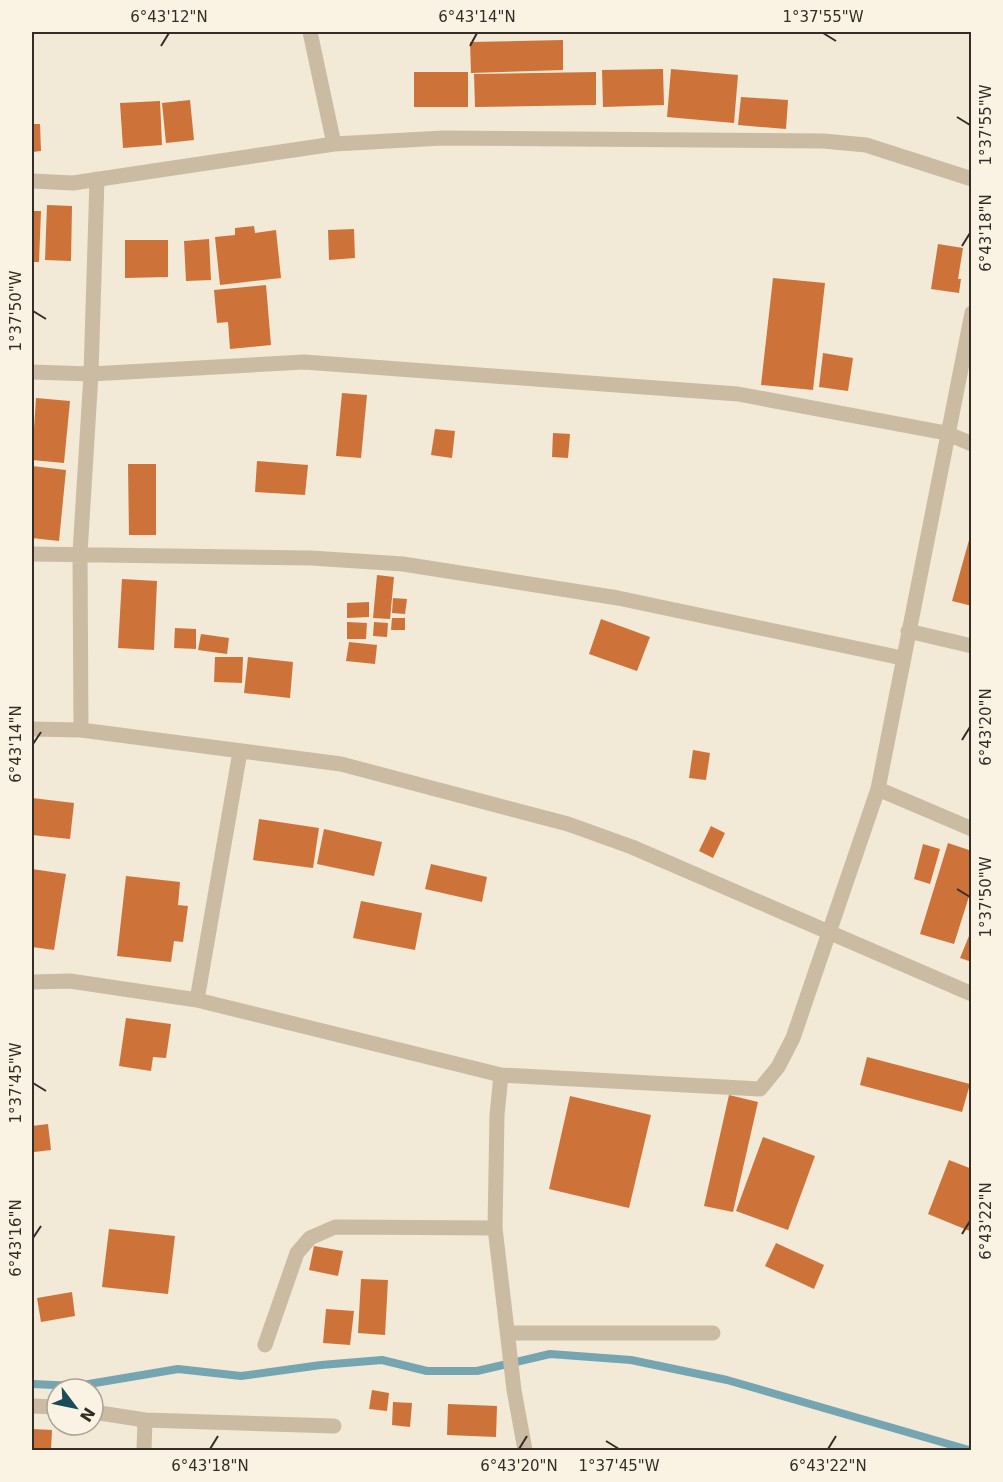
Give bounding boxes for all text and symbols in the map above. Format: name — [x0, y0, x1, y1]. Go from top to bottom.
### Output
text: 6°43'12"N — [130, 8, 208, 26]
text: 6°43'14"N — [438, 8, 516, 26]
text: 1°37'55"W — [782, 8, 864, 26]
text: 1°37'55"W — [977, 84, 995, 166]
text: 6°43'18"N — [977, 194, 995, 272]
text: 1°37'50"W — [7, 270, 25, 352]
text: 6°43'20"N — [977, 688, 995, 766]
text: 6°43'14"N — [7, 705, 25, 783]
text: 1°37'50"W — [977, 856, 995, 938]
text: 1°37'45"W — [7, 1042, 25, 1124]
text: 6°43'22"N — [977, 1182, 995, 1260]
text: 6°43'16"N — [7, 1199, 25, 1277]
north arrow — [45, 1377, 105, 1437]
text: N — [76, 1404, 99, 1425]
text: 6°43'18"N — [171, 1457, 249, 1475]
text: 6°43'20"N — [480, 1457, 558, 1475]
text: 1°37'45"W — [578, 1457, 660, 1475]
text: 6°43'22"N — [789, 1457, 867, 1475]

